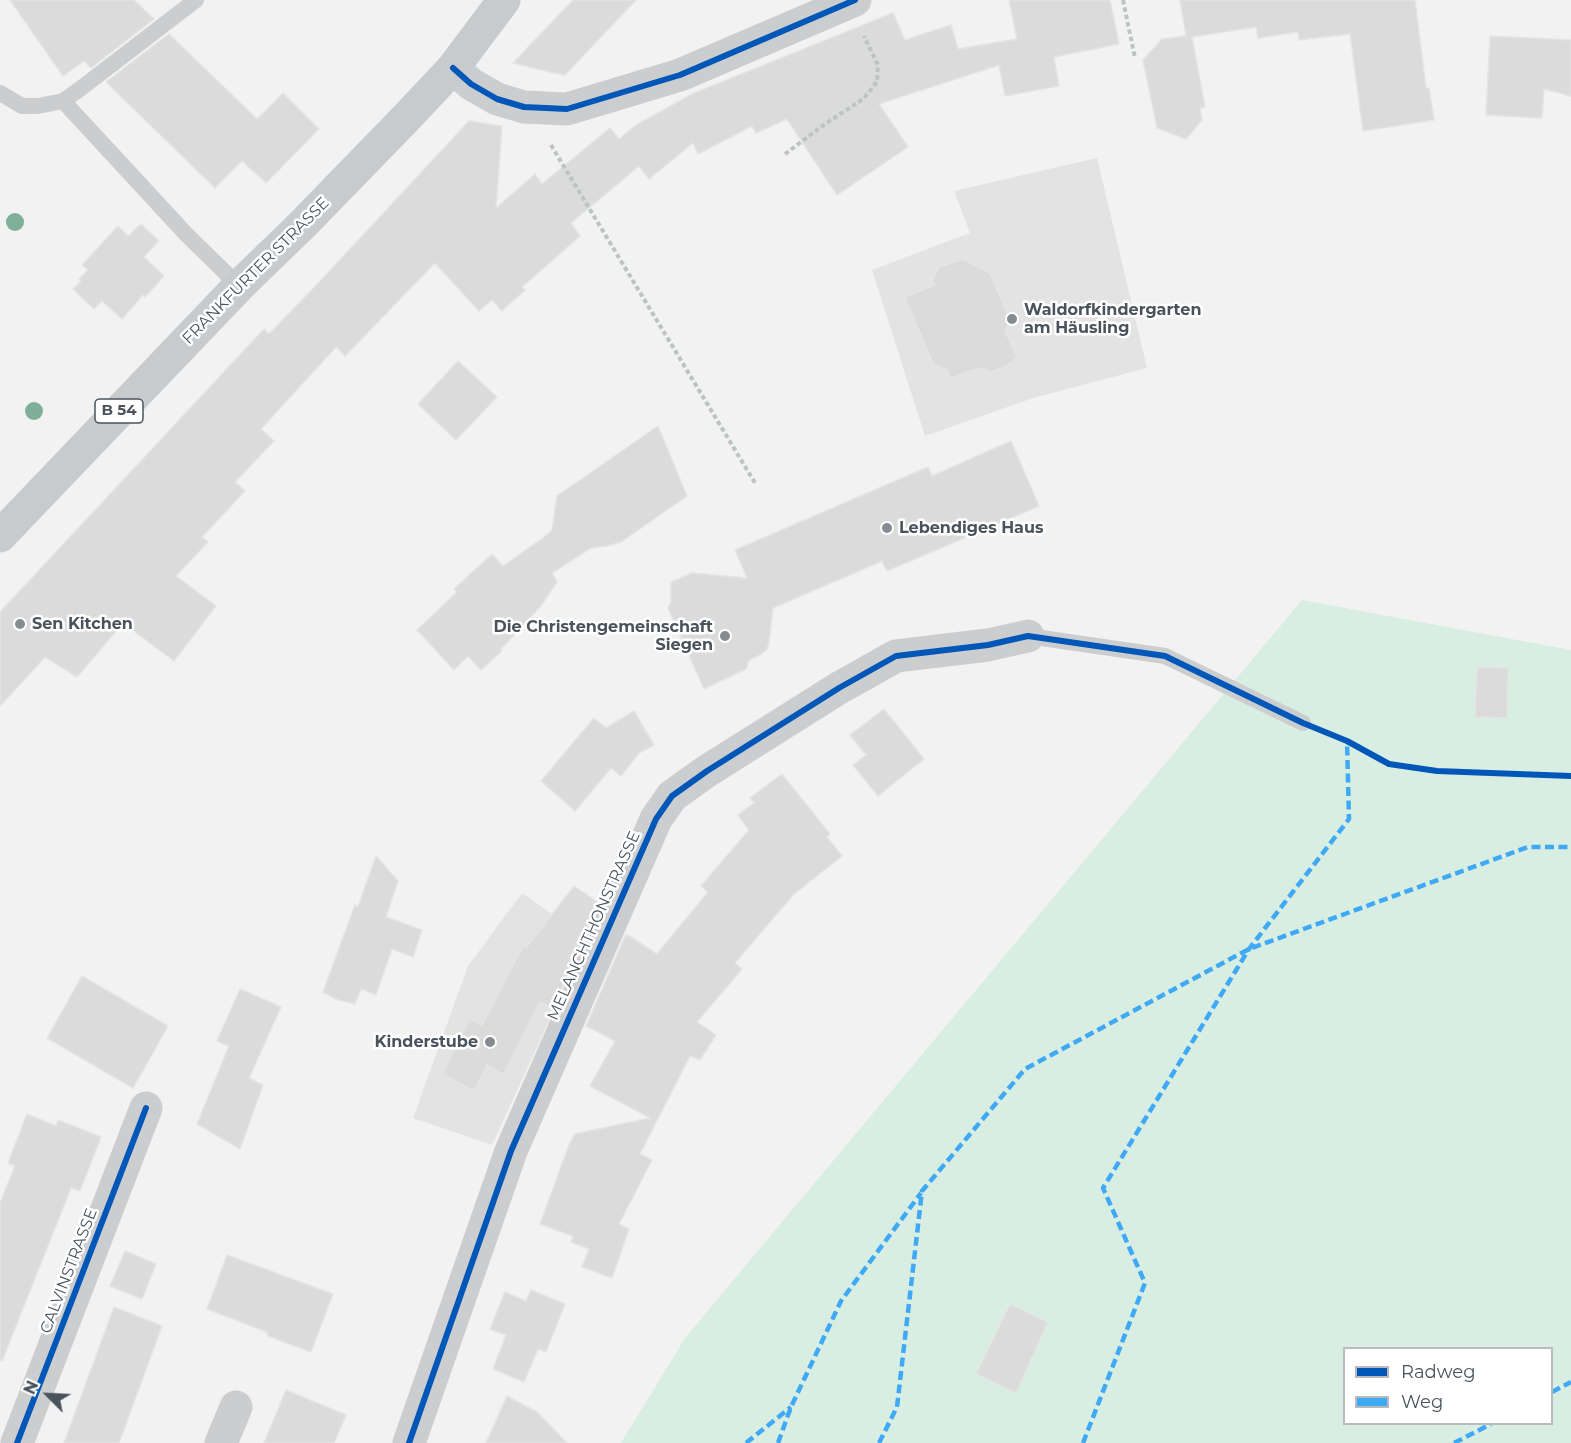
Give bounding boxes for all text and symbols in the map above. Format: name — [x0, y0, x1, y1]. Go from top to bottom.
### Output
street label: FRANKFURTER STRASSE — [179, 194, 333, 348]
place label: Waldorfkindergarten am Häusling — [1024, 300, 1201, 338]
marker: Waldorfkindergarten am Häusling — [1005, 312, 1019, 326]
road number: B 54 — [95, 399, 143, 423]
place label: Lebendiges Haus — [899, 518, 1043, 538]
marker: Lebendiges Haus — [880, 521, 894, 535]
place label: Sen Kitchen — [32, 614, 133, 634]
marker: Sen Kitchen — [13, 617, 27, 631]
place label: Die Christengemeinschaft Siegen — [494, 617, 713, 655]
marker: Die Christengemeinschaft Siegen — [718, 629, 732, 643]
street label: MELANCHTHONSTRASSE — [544, 828, 644, 1024]
place label: Kinderstube — [375, 1032, 478, 1052]
marker: Kinderstube — [483, 1035, 497, 1049]
street label: CALVINSTRASSE — [36, 1206, 102, 1336]
legend — [1343, 1347, 1553, 1425]
text: Radweg — [1401, 1361, 1476, 1383]
north arrow — [18, 1365, 78, 1425]
text: N — [20, 1378, 42, 1397]
text: Weg — [1401, 1391, 1443, 1413]

